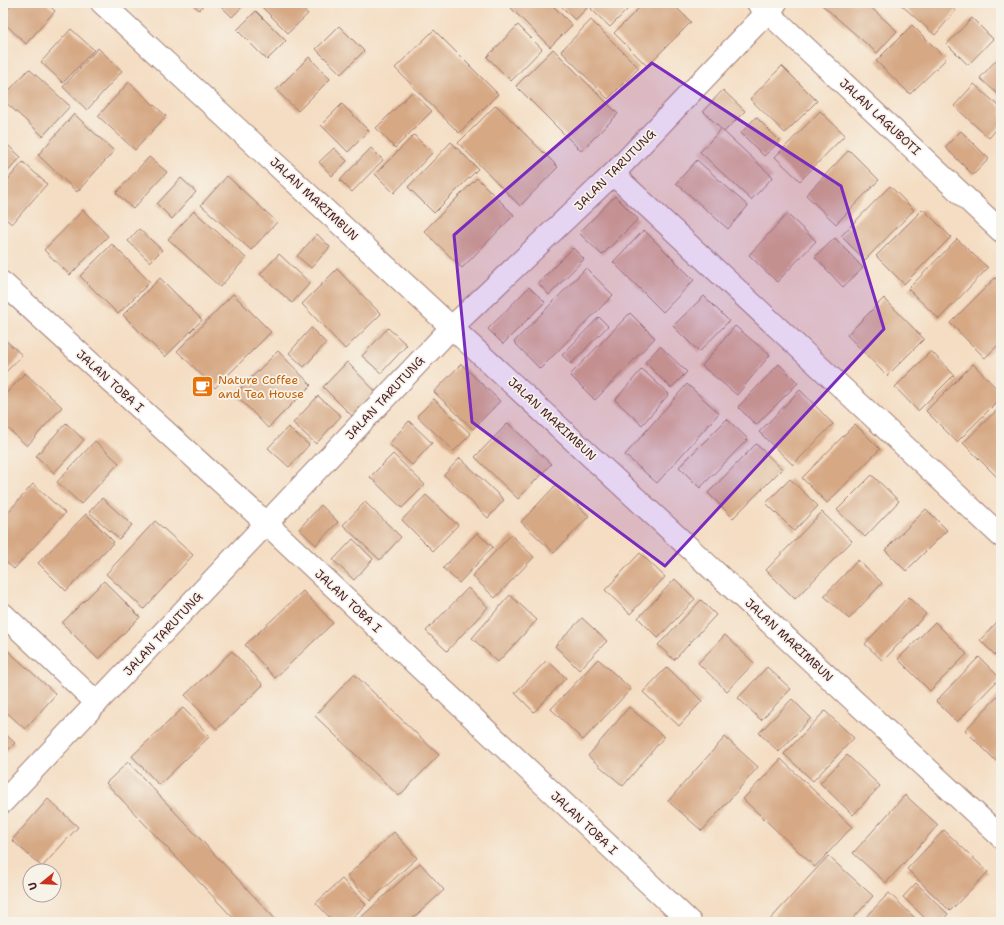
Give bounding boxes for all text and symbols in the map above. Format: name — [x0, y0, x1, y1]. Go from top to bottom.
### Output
street label: JALAN LAGUBOTI — [836, 75, 924, 159]
street label: JALAN TARUTUNG — [571, 126, 659, 214]
street label: JALAN MARIMBUN — [266, 154, 362, 244]
street label: JALAN TOBA I — [73, 346, 148, 416]
street label: JALAN TARUTUNG — [342, 353, 428, 443]
place label: Nature Coffee and Tea House — [218, 372, 304, 402]
cafe icon: Nature Coffee and Tea House — [189, 374, 215, 400]
street label: JALAN MARIMBUN — [504, 374, 600, 464]
street label: JALAN TOBA I — [311, 566, 385, 636]
street label: JALAN TARUTUNG — [120, 589, 206, 679]
street label: JALAN MARIMBUN — [741, 595, 837, 685]
street label: JALAN TOBA I — [547, 788, 621, 858]
north arrow — [22, 863, 62, 903]
text: U — [25, 880, 41, 892]

